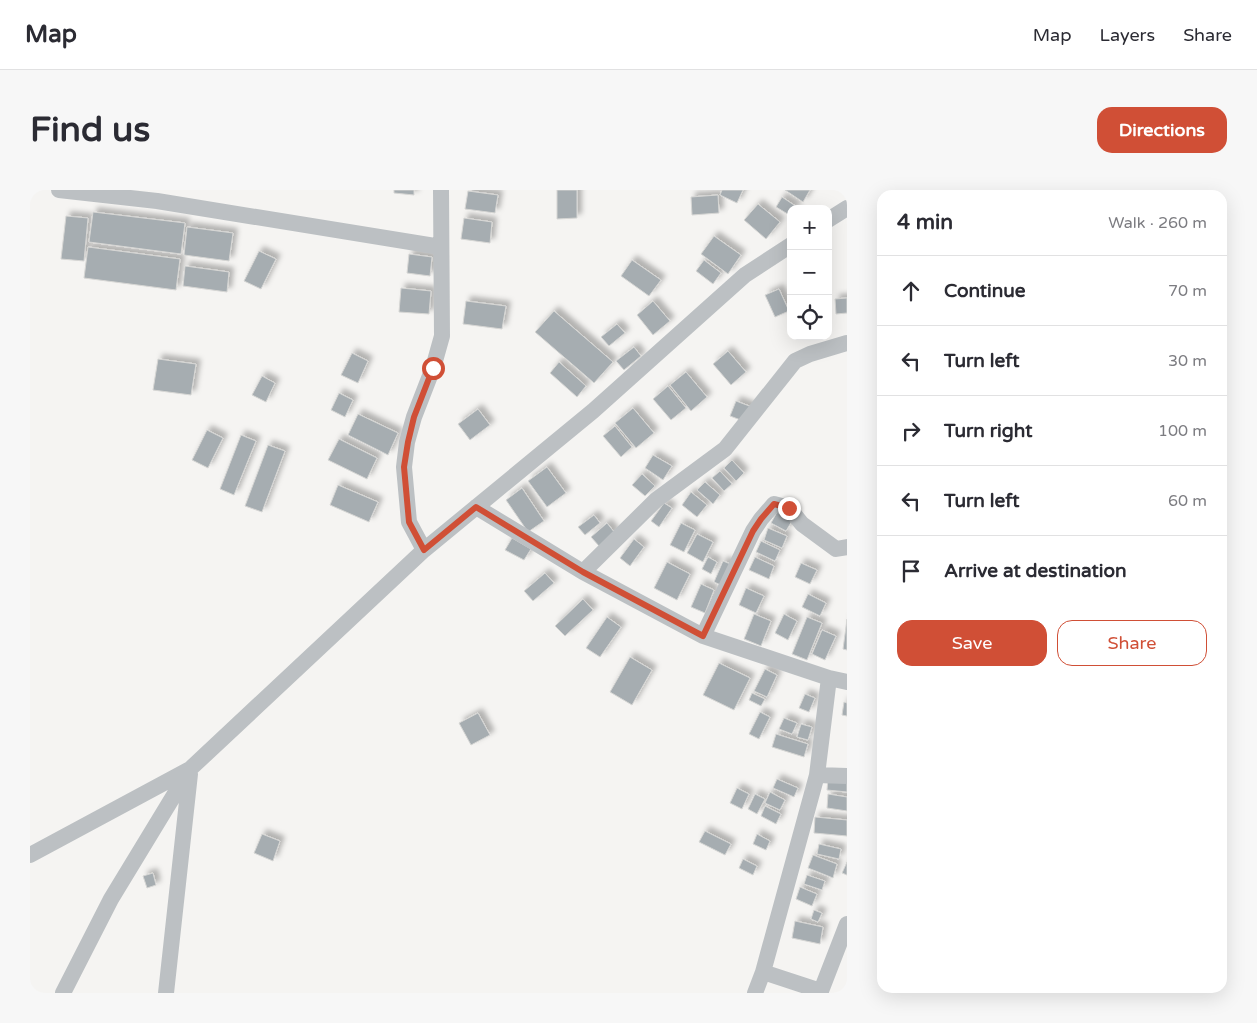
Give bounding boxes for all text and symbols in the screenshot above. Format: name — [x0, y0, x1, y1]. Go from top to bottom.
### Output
text: Map — [25, 20, 77, 49]
text: Map — [1033, 24, 1072, 46]
text: Layers — [1100, 24, 1155, 46]
text: Share — [1183, 24, 1232, 46]
button: Directions — [1097, 107, 1227, 153]
text: Find us — [30, 109, 150, 151]
map controls — [787, 205, 832, 340]
button: + — [787, 205, 832, 250]
text: 4 min — [897, 210, 953, 235]
text: Walk · 260 m — [1108, 213, 1207, 233]
button: − — [787, 250, 832, 295]
icon: ahead — [897, 277, 925, 305]
text: Continue — [944, 280, 1026, 302]
text: 70 m — [1168, 281, 1207, 301]
button: locate — [787, 295, 832, 340]
icon: left — [897, 347, 925, 375]
text: Turn left — [944, 350, 1020, 372]
text: 30 m — [1168, 351, 1207, 371]
route start — [422, 357, 445, 380]
icon: right — [897, 417, 925, 445]
text: Turn right — [944, 420, 1032, 442]
text: 100 m — [1158, 421, 1207, 441]
icon: left — [897, 487, 925, 515]
text: Turn left — [944, 490, 1020, 512]
text: 60 m — [1168, 491, 1207, 511]
route end — [778, 497, 801, 520]
icon: arrive — [897, 557, 925, 585]
text: Arrive at destination — [944, 560, 1127, 582]
button: Save — [897, 620, 1047, 666]
button: Share — [1057, 620, 1207, 666]

